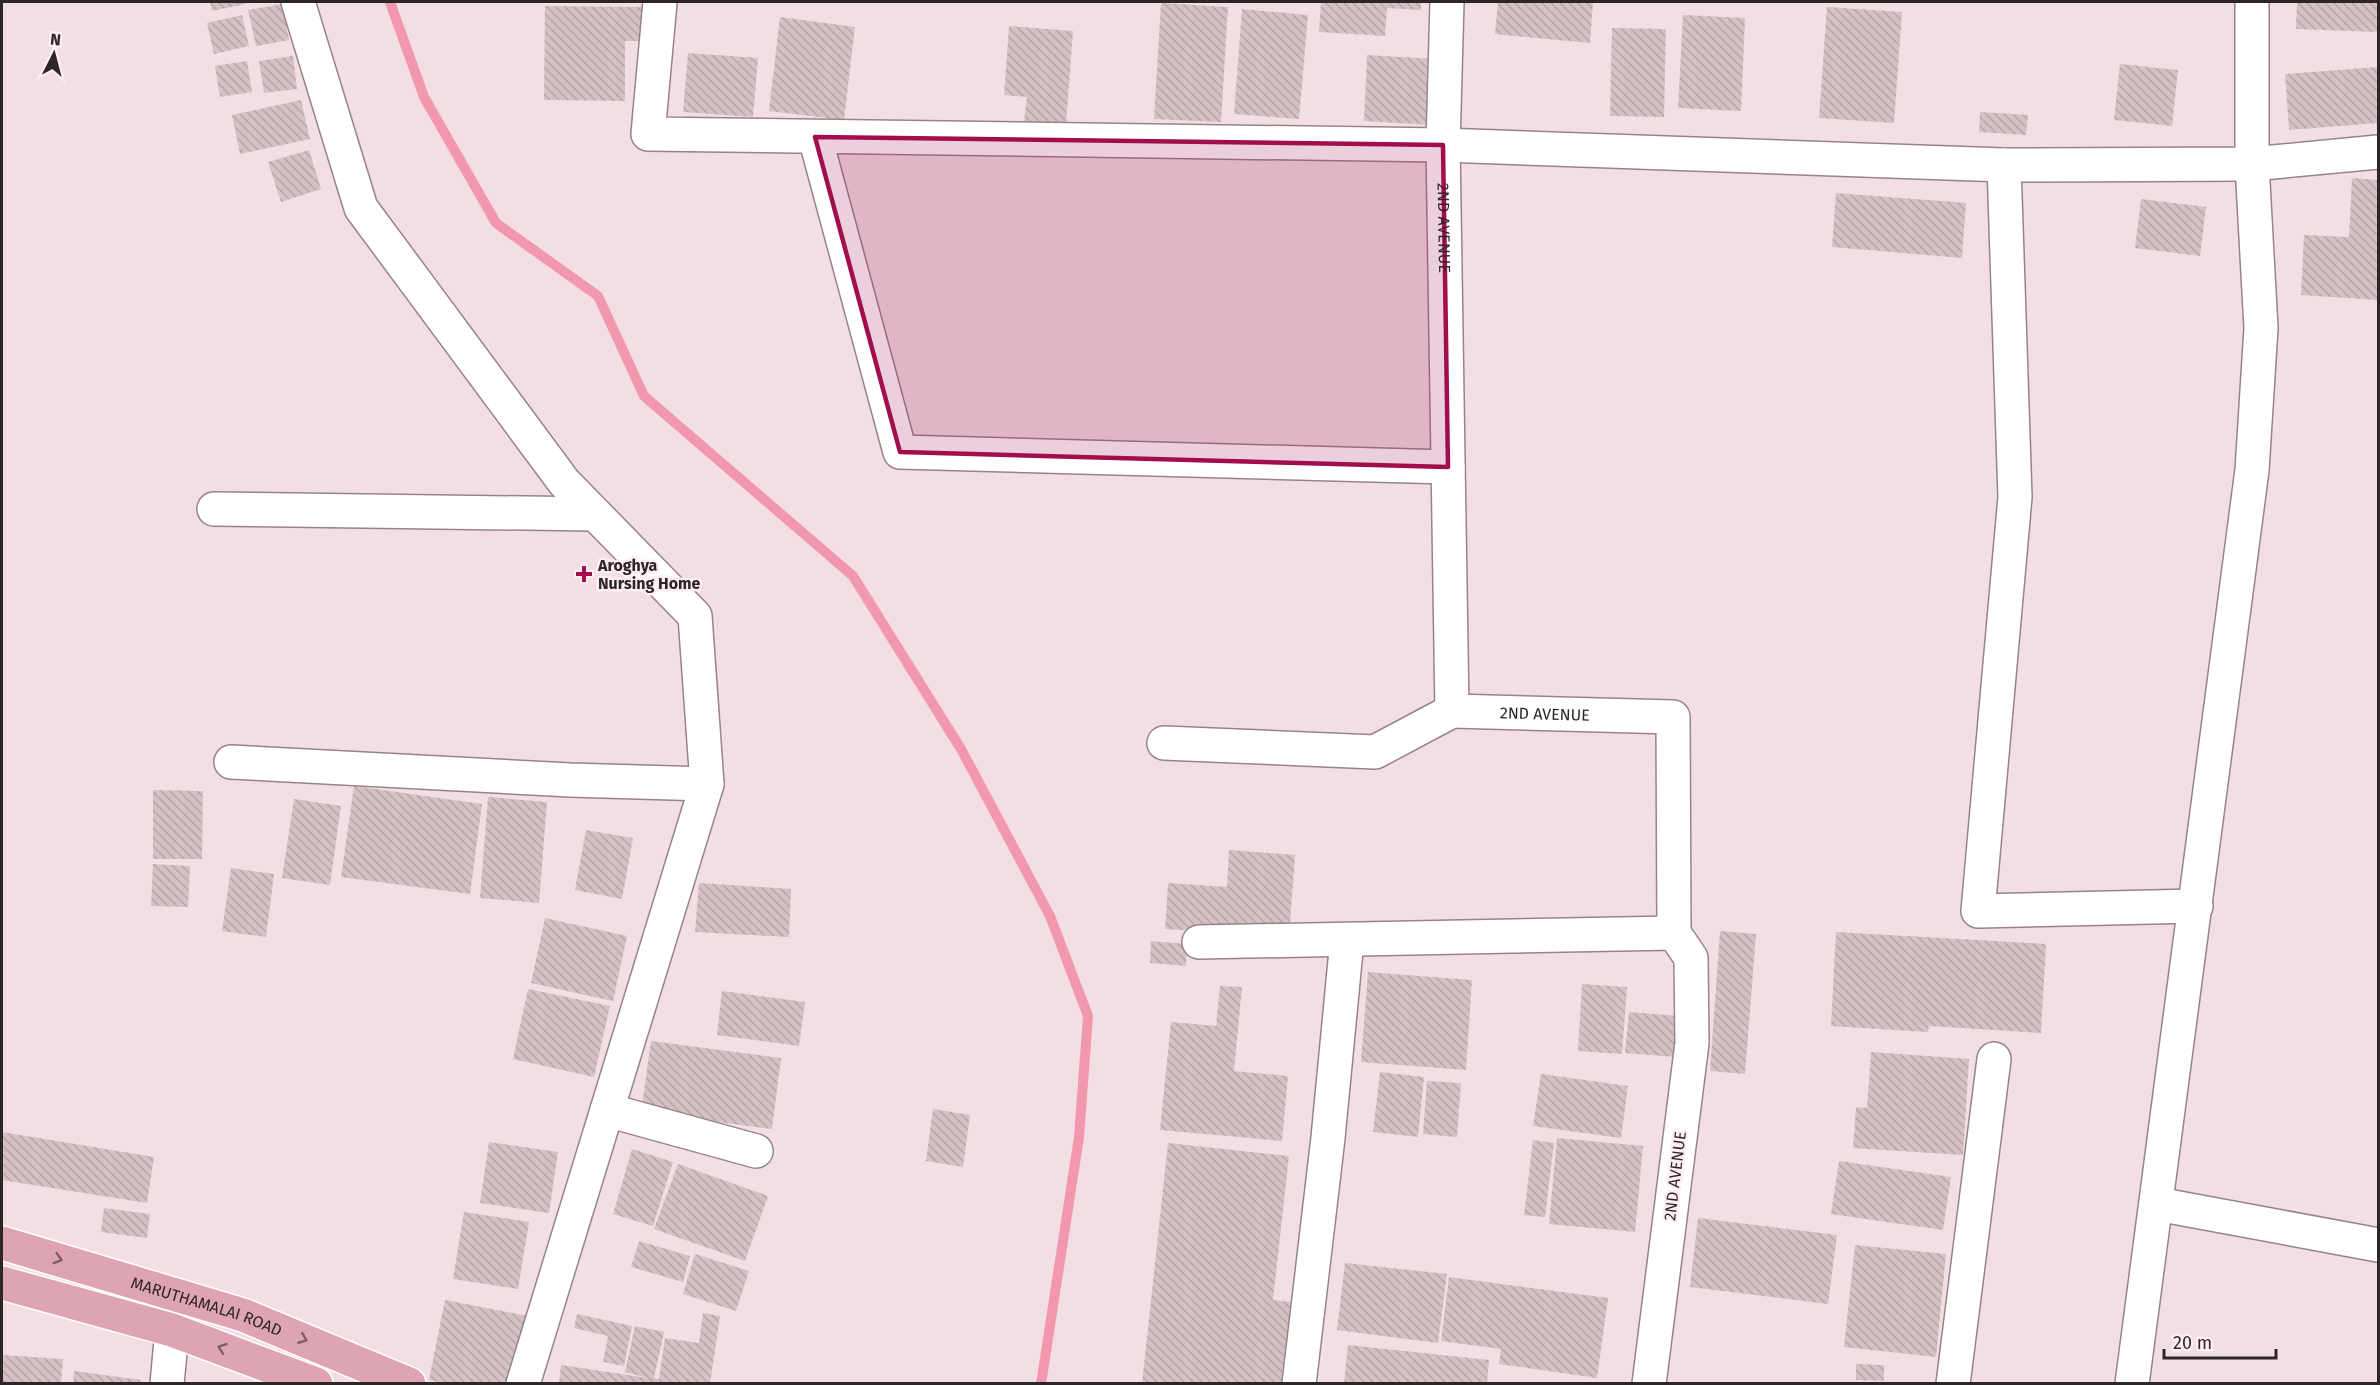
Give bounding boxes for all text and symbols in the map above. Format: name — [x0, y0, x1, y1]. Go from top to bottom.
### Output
north arrow — [24, 24, 84, 84]
text: N — [49, 30, 62, 50]
street label: 2ND AVENUE — [1434, 183, 1455, 273]
place label: Aroghya Nursing Home — [597, 556, 701, 593]
marker: Aroghya Nursing Home — [575, 565, 593, 583]
street label: 2ND AVENUE — [1500, 703, 1590, 724]
street label: 2ND AVENUE — [1660, 1130, 1690, 1222]
one-way arrow — [52, 1252, 63, 1264]
street label: MARUTHAMALAI ROAD — [129, 1273, 285, 1340]
scale bar — [2164, 1322, 2276, 1360]
one-way arrow — [296, 1332, 307, 1344]
text: 20 m — [2173, 1332, 2212, 1354]
one-way arrow — [217, 1343, 228, 1356]

